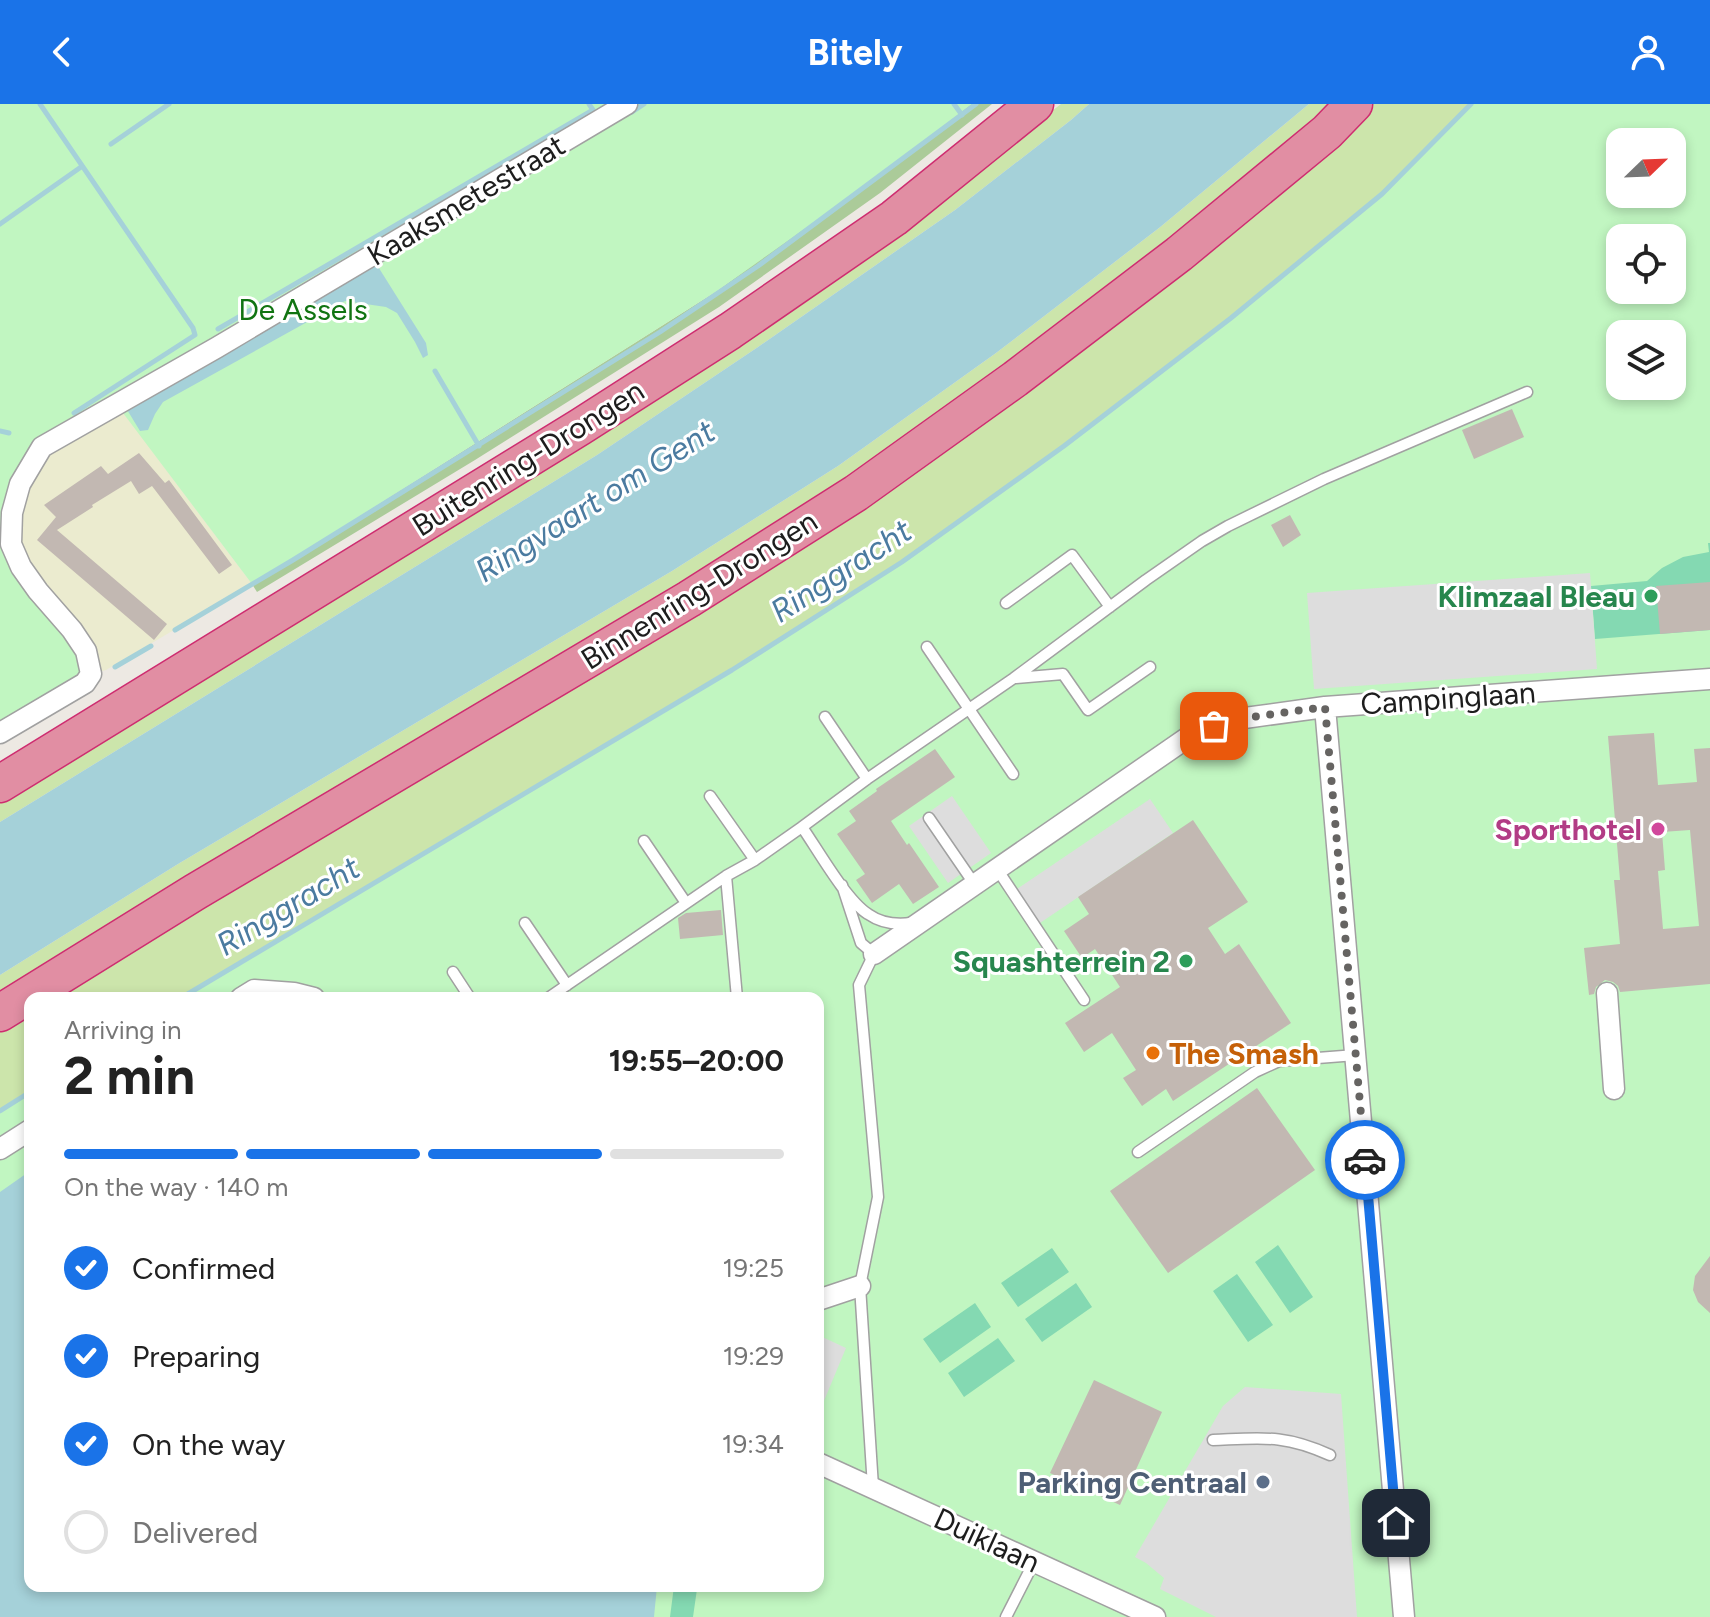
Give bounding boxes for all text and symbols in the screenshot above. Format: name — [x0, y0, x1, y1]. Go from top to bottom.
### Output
icon: back — [40, 30, 84, 74]
icon: person — [1626, 30, 1670, 74]
text: Bitely — [807, 31, 903, 74]
street label: Kaaksmetestraat — [360, 126, 572, 274]
north arrow — [1606, 128, 1686, 208]
map controls — [1606, 128, 1686, 400]
button: locate — [1606, 224, 1686, 304]
park label: De Assels — [238, 291, 368, 328]
button: layers — [1606, 320, 1686, 400]
street label: Buitenring-Drongen — [405, 372, 651, 544]
water label: Ringvaart om Gent — [468, 412, 722, 590]
street label: Binnenring-Drongen — [574, 502, 824, 678]
water label: Ringgracht — [763, 511, 919, 631]
place label: Klimzaal Bleau — [1437, 578, 1635, 615]
marker: Klimzaal Bleau — [1642, 587, 1660, 605]
street label: Campinglaan — [1359, 673, 1537, 723]
pin — [1180, 692, 1248, 760]
icon: bag — [1192, 704, 1236, 748]
place label: Sporthotel — [1495, 811, 1642, 848]
marker: Sporthotel — [1649, 820, 1667, 838]
water label: Ringgracht — [210, 848, 367, 964]
place label: Squashterrein 2 — [953, 943, 1170, 980]
marker: Squashterrein 2 — [1177, 952, 1195, 970]
text: Arriving in — [64, 1014, 182, 1046]
place label: The Smash — [1169, 1035, 1319, 1072]
text: 19:55–20:00 — [609, 1042, 784, 1079]
marker: The Smash — [1144, 1044, 1162, 1062]
text: 2 min — [64, 1045, 195, 1107]
courier — [1325, 1120, 1405, 1200]
icon: car — [1343, 1138, 1387, 1182]
text: On the way · 140 m — [64, 1171, 288, 1203]
icon: check — [64, 1246, 108, 1290]
text: Confirmed — [132, 1250, 275, 1287]
text: 19:25 — [722, 1252, 784, 1284]
icon: check — [64, 1334, 108, 1378]
text: Preparing — [132, 1338, 260, 1375]
text: 19:29 — [723, 1340, 784, 1372]
icon: check — [64, 1422, 108, 1466]
text: On the way — [132, 1426, 285, 1463]
text: 19:34 — [722, 1428, 784, 1460]
place label: Parking Centraal — [1017, 1464, 1247, 1501]
marker: Parking Centraal — [1254, 1473, 1272, 1491]
pin — [1362, 1489, 1430, 1557]
street label: Duiklaan — [928, 1499, 1046, 1581]
icon: home — [1374, 1501, 1418, 1545]
text: Delivered — [132, 1514, 258, 1551]

